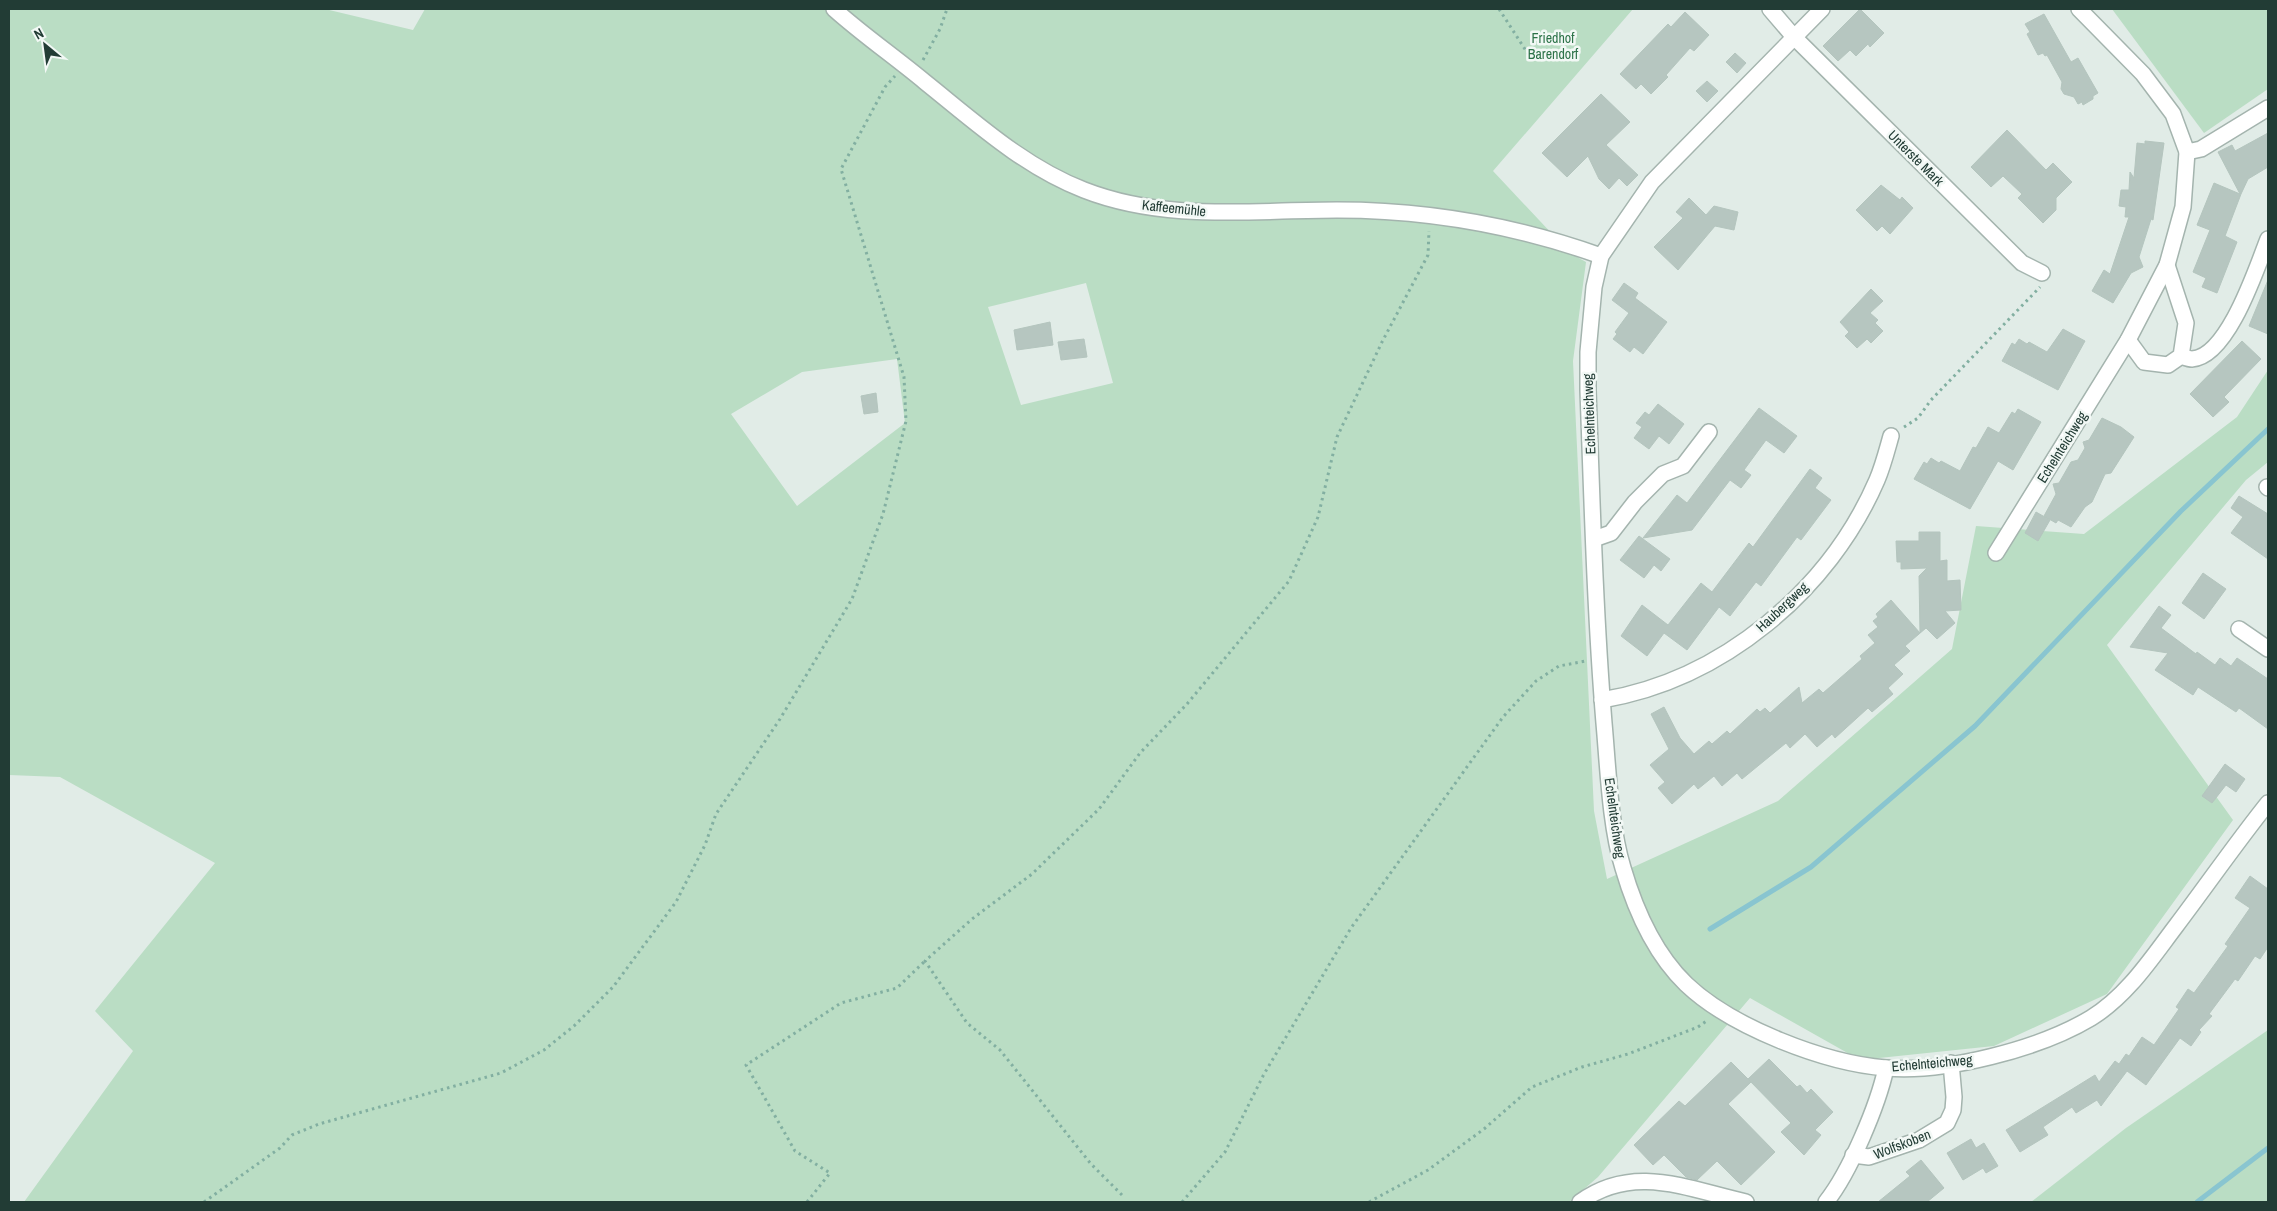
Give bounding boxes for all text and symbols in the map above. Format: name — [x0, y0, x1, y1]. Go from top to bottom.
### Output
north arrow — [20, 20, 70, 70]
text: N — [31, 24, 47, 44]
park label: Friedhof Barendorf — [1528, 29, 1579, 63]
street label: Unterste Mark — [1884, 126, 1948, 190]
street label: Kaffeemühle — [1141, 196, 1207, 220]
street label: Echelnteichweg — [1579, 373, 1599, 455]
street label: Echelnteichweg — [2033, 407, 2091, 486]
street label: Haubergweg — [1752, 578, 1812, 636]
street label: Echelnteichweg — [1600, 777, 1630, 860]
street label: Echelnteichweg — [1891, 1050, 1974, 1075]
street label: Wolfskoben — [1871, 1125, 1933, 1163]

